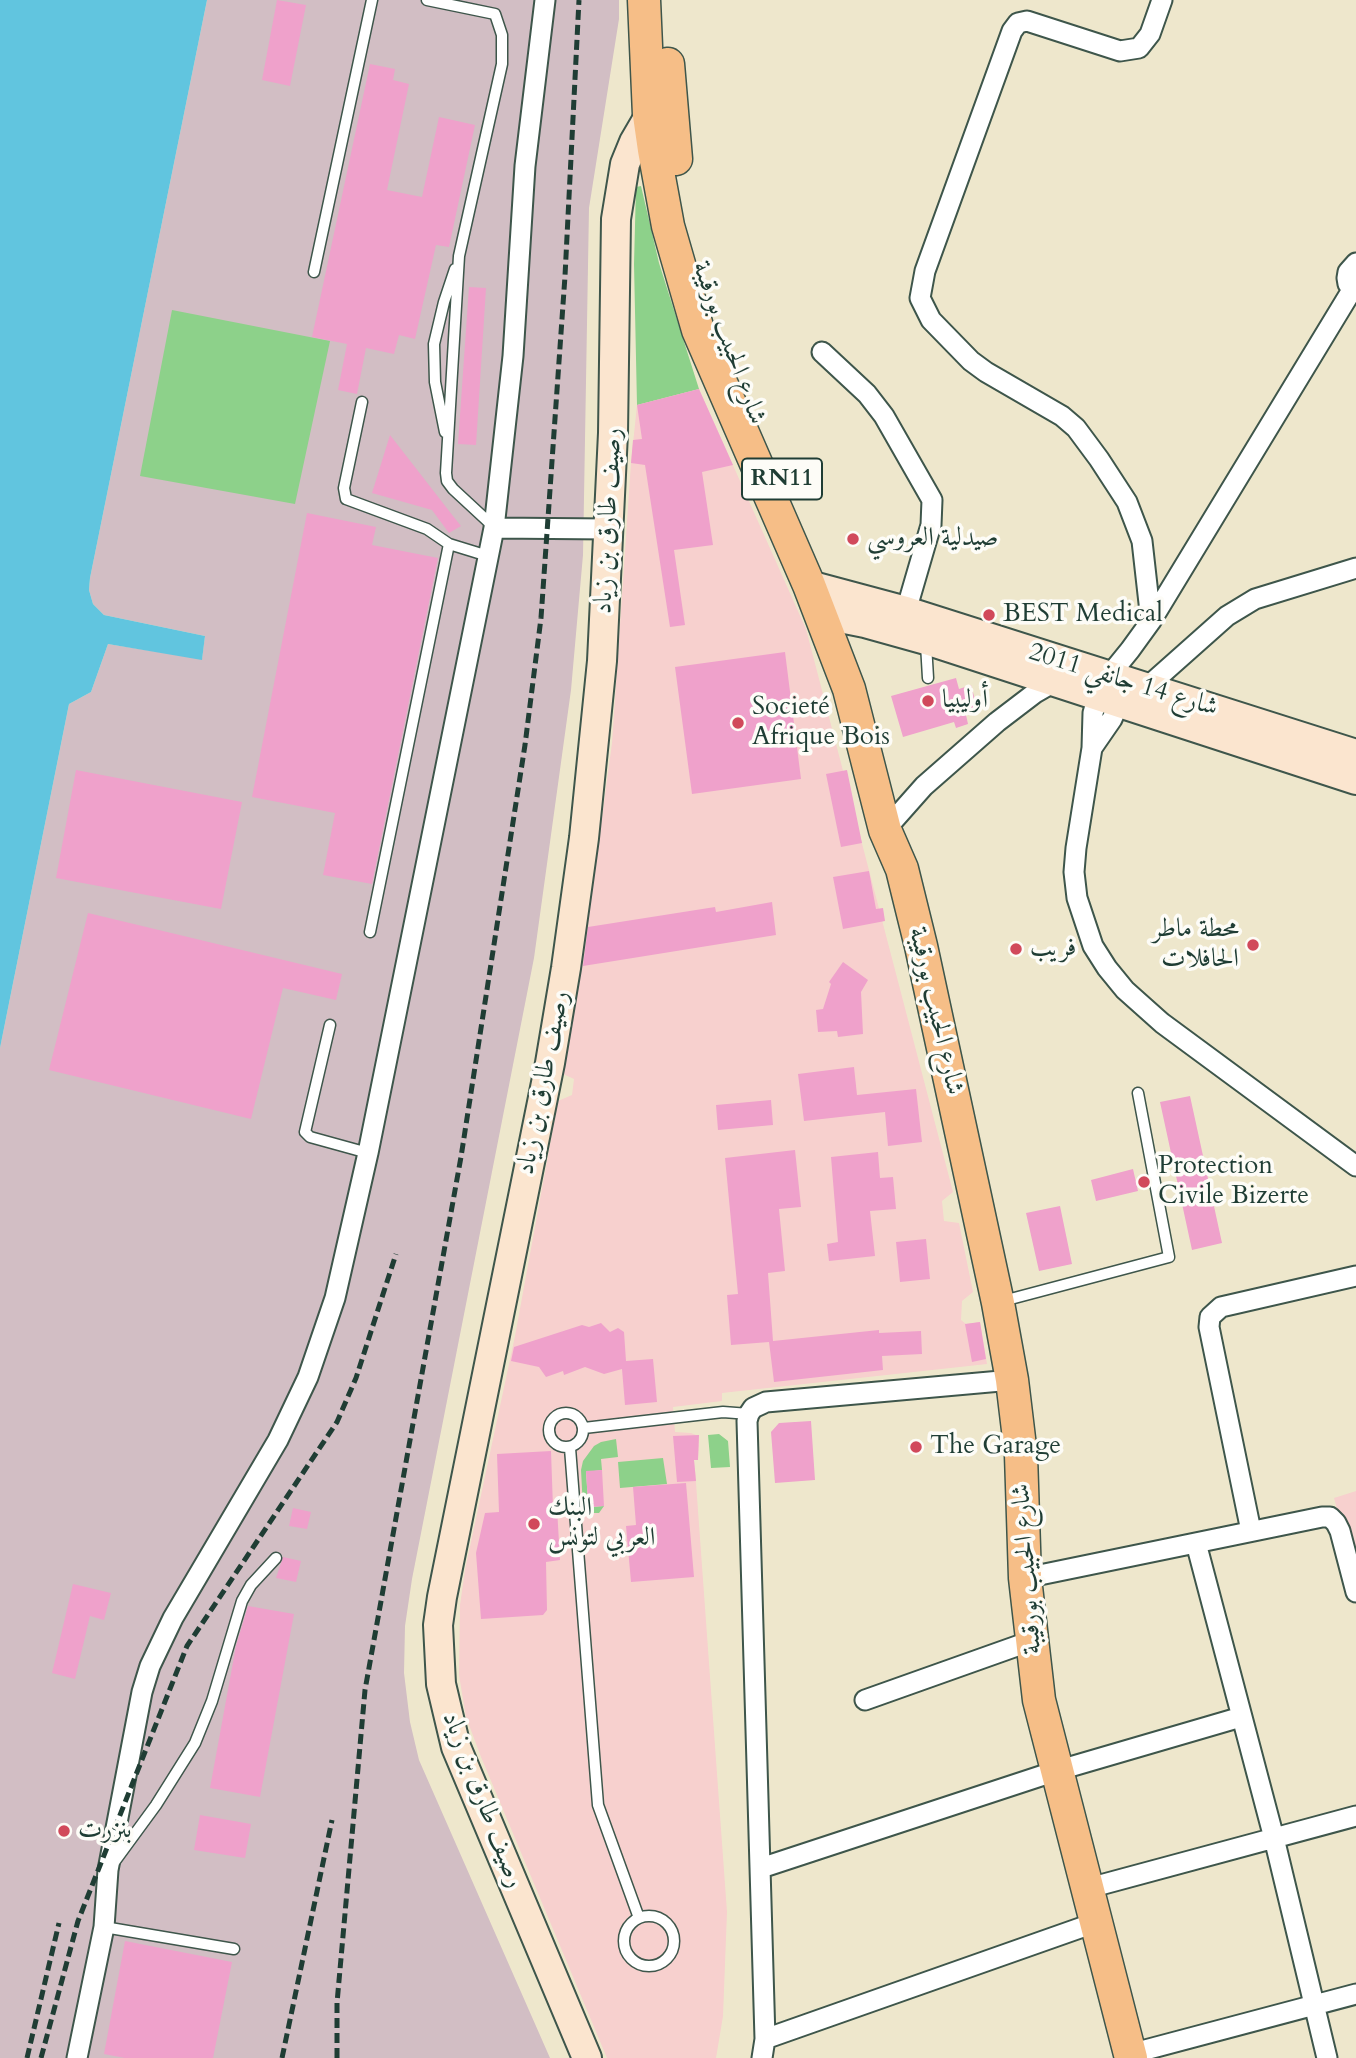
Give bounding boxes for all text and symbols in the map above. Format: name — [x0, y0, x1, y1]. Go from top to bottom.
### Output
street label: شارع الحبيب بورقيبة — [684, 257, 772, 429]
street label: رصيف طارق بن زياد — [589, 427, 629, 615]
road number: RN11 — [742, 458, 822, 500]
place label: صيدلية العروسي — [867, 523, 998, 555]
marker: صيدلية العروسي — [845, 531, 861, 547]
place label: BEST Medical — [1003, 599, 1163, 631]
marker: BEST Medical — [981, 607, 997, 623]
street label: شارع 14 جانفي 2011 — [1025, 637, 1221, 725]
place label: أوليبيا — [942, 685, 988, 717]
place label: Societé Afrique Bois — [752, 692, 890, 754]
marker: أوليبيا — [920, 693, 936, 709]
marker: Societé Afrique Bois — [730, 715, 746, 731]
place label: محطة ماطر الحافلات — [1152, 914, 1239, 976]
street label: شارع الحبيب بورقيبة — [901, 924, 969, 1098]
place label: فريب — [1030, 933, 1076, 965]
marker: محطة ماطر الحافلات — [1245, 937, 1261, 953]
marker: فريب — [1008, 941, 1024, 957]
street label: رصيف طارق بن زياد — [511, 989, 577, 1177]
place label: Protection Civile Bizerte — [1158, 1151, 1309, 1212]
marker: Protection Civile Bizerte — [1136, 1174, 1152, 1190]
place label: The Garage — [930, 1431, 1061, 1463]
marker: The Garage — [908, 1439, 924, 1455]
street label: شارع الحبيب بورقيبة — [1006, 1482, 1050, 1656]
place label: البنك العربي لتونس — [548, 1493, 655, 1554]
marker: البنك العربي لتونس — [526, 1516, 542, 1532]
street label: رصيف طارق بن زياد — [434, 1707, 530, 1893]
place label: بنزرت — [78, 1815, 132, 1847]
marker: بنزرت — [56, 1823, 72, 1839]

